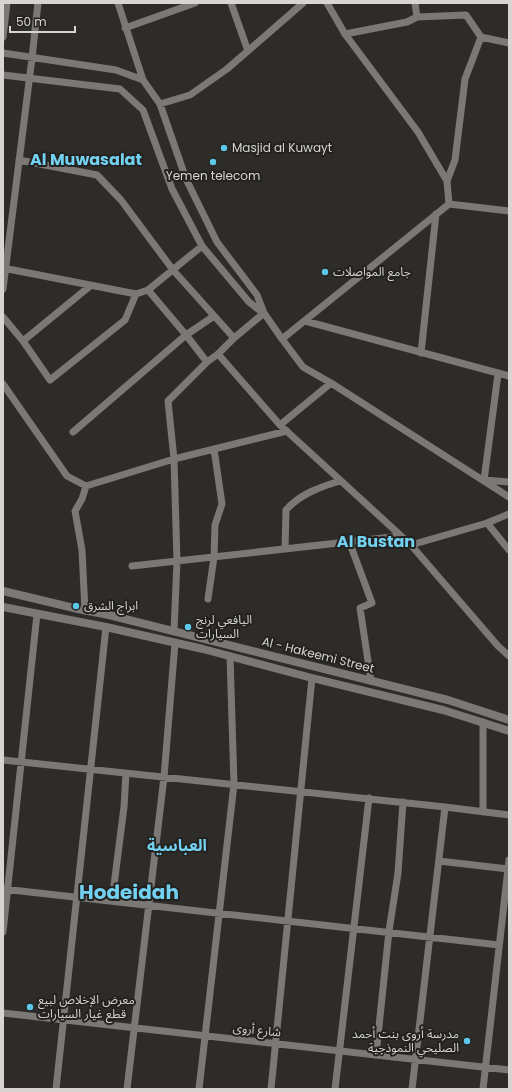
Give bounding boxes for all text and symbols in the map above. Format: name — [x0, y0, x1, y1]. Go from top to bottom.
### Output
scale bar — [10, 8, 75, 34]
text: 50 m — [16, 13, 47, 30]
place label: Masjid al Kuwayt — [232, 139, 332, 156]
marker: Masjid al Kuwayt — [219, 143, 229, 153]
district label: Al Muwasalat — [30, 148, 142, 171]
marker: Yemen telecom — [208, 157, 218, 167]
place label: Yemen telecom — [166, 167, 260, 184]
place label: جامع المواصلات — [333, 263, 411, 281]
marker: جامع المواصلات — [320, 267, 330, 277]
district label: Al Bustan — [337, 530, 415, 553]
place label: ابراج الشرق — [84, 597, 138, 615]
marker: ابراج الشرق — [71, 601, 81, 611]
place label: اليافعي لرنج السيارات — [196, 611, 252, 642]
marker: اليافعي لرنج السيارات — [183, 622, 193, 632]
street label: Al - Hakeemi Street — [260, 632, 376, 677]
district label: العباسية — [147, 834, 207, 857]
district label: Hodeidah — [79, 878, 179, 906]
place label: معرض الإخلاص لبيع قطع غيار السيارات — [38, 991, 135, 1023]
marker: معرض الإخلاص لبيع قطع غيار السيارات — [25, 1002, 35, 1012]
street label: شارع أروى — [232, 1019, 282, 1041]
place label: مدرسة أروى بنت أحمد الصليحي النموذجية — [352, 1025, 459, 1058]
marker: مدرسة أروى بنت أحمد الصليحي النموذجية — [462, 1036, 472, 1046]

